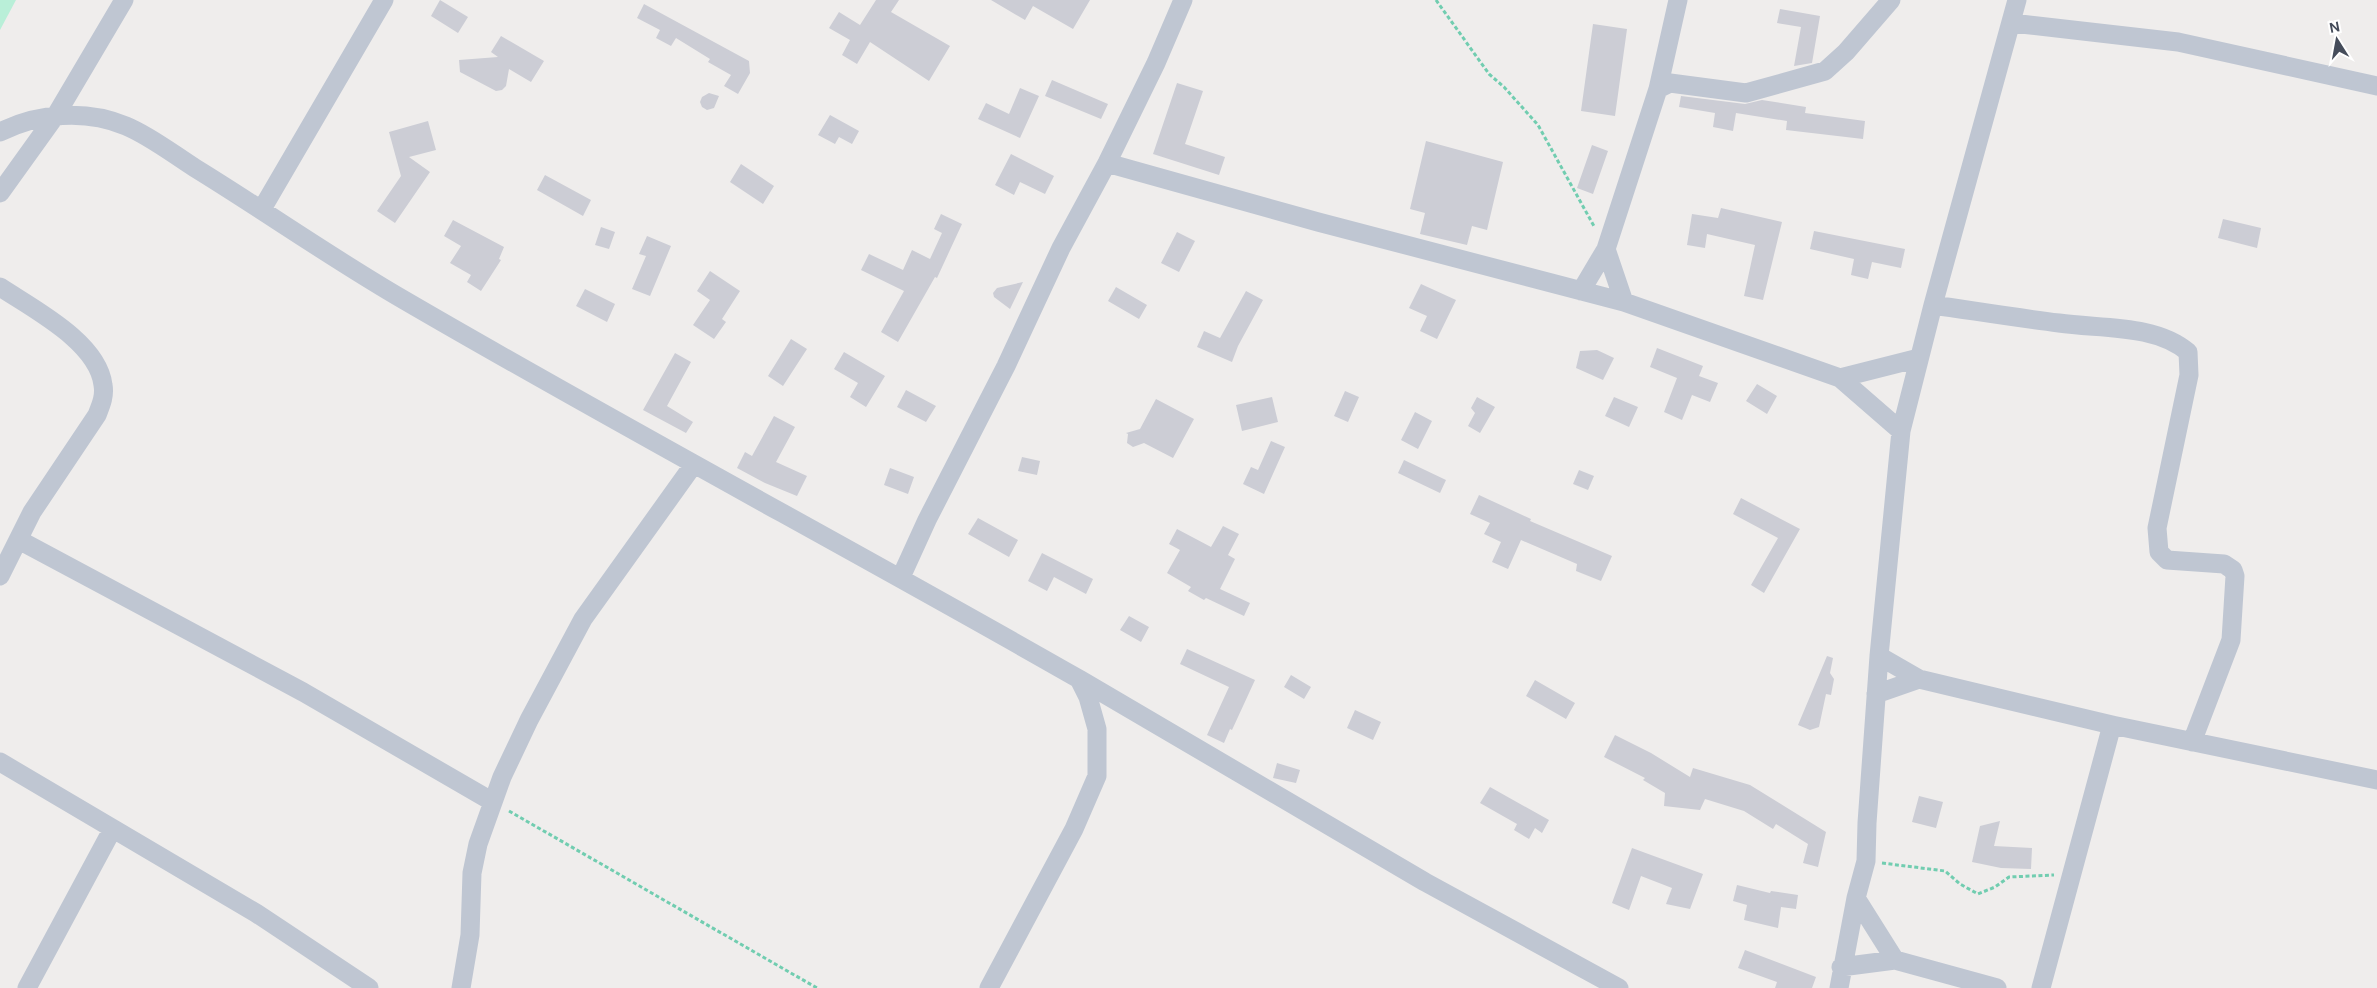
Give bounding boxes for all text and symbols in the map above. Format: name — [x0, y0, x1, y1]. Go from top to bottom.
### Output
north arrow — [2312, 15, 2362, 65]
text: N — [2328, 17, 2341, 37]

